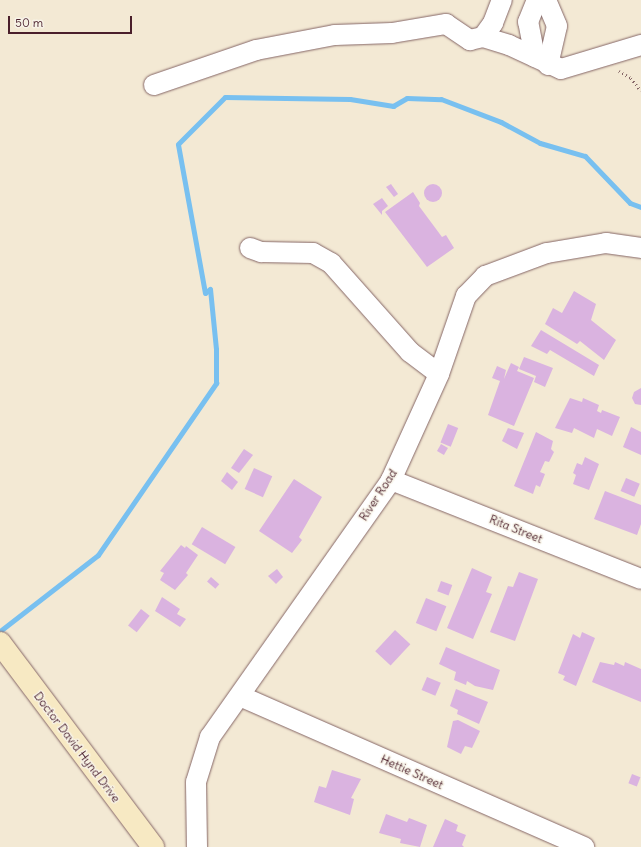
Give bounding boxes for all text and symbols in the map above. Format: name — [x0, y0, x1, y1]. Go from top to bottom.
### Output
scale bar — [10, 8, 134, 34]
text: 50 m — [15, 15, 43, 30]
street label: River Road — [356, 467, 400, 523]
street label: Rita Street — [487, 512, 545, 546]
street label: Doctor David Hynd Drive — [31, 689, 123, 805]
street label: Hettie Street — [378, 752, 446, 792]

